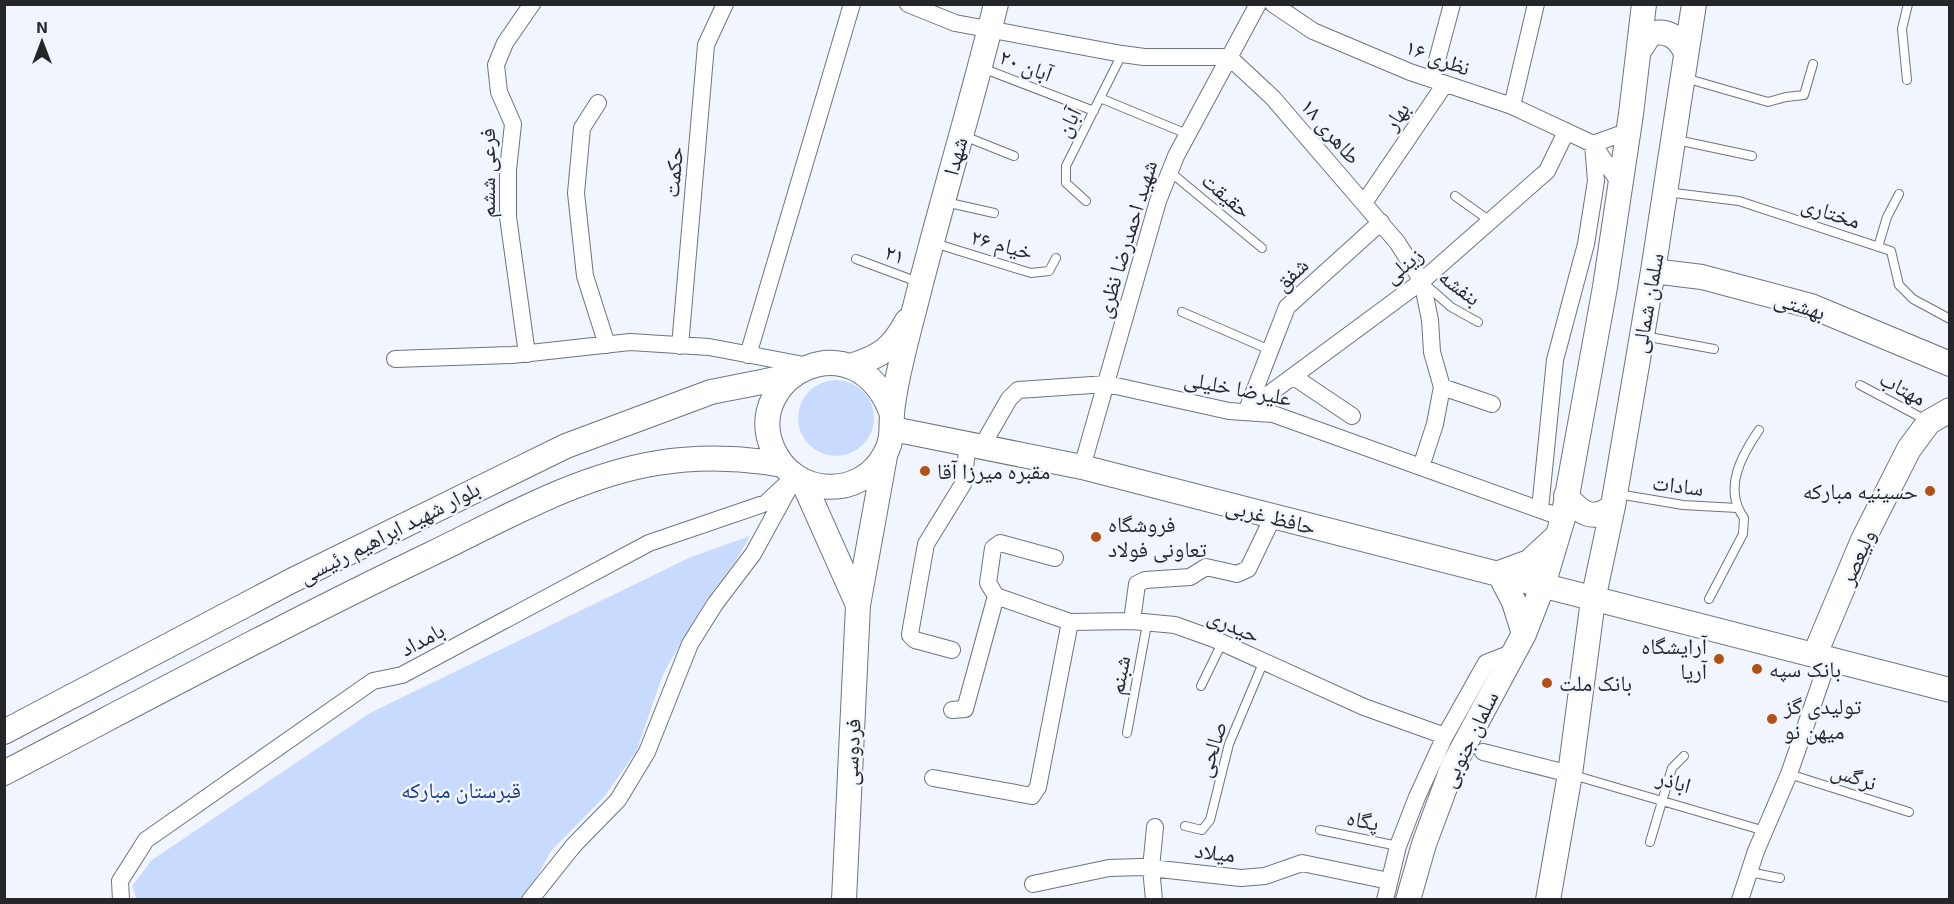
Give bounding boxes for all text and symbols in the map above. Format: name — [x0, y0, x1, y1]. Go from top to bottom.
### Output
north arrow — [12, 12, 72, 72]
text: N — [36, 17, 48, 36]
street label: نظری ۱۶ — [1402, 32, 1474, 82]
street label: آبان ۲۰ — [996, 42, 1057, 88]
street label: طاهری ۱۸ — [1295, 92, 1367, 170]
street label: بهار — [1376, 96, 1415, 136]
street label: آبان — [1049, 102, 1087, 142]
street label: فرعی ششم — [473, 128, 502, 218]
street label: شهدا — [936, 134, 973, 178]
street label: حکمت — [657, 145, 687, 199]
street label: شهید احمدرضا نظری — [1089, 157, 1163, 321]
street label: حقیقت — [1197, 166, 1258, 223]
street label: مختاری — [1798, 189, 1864, 235]
street label: خیام ۲۶ — [968, 222, 1036, 267]
street label: ۲۱ — [882, 237, 909, 269]
street label: زینلی — [1377, 241, 1429, 289]
street label: شفق — [1268, 251, 1314, 297]
street label: سلمان شمالی — [1624, 251, 1670, 355]
street label: بنفشه — [1434, 262, 1487, 311]
street label: بهشتی — [1771, 284, 1829, 326]
street label: علیرضا خلیلی — [1182, 364, 1294, 412]
street label: مهتاب — [1875, 364, 1931, 411]
place label: مقبره میرزا آقا — [937, 457, 1050, 484]
marker: مقبره میرزا آقا — [918, 464, 932, 478]
street label: سادات — [1651, 468, 1705, 500]
street label: بلوار شهید ابراهیم رئیسی — [294, 474, 485, 591]
place label: حسینیه مبارکه — [1803, 477, 1918, 504]
marker: حسینیه مبارکه — [1923, 484, 1937, 498]
street label: حافظ غربی — [1223, 491, 1319, 541]
place label: فروشگاه تعاونی فولاد — [1108, 510, 1207, 563]
street label: ولیعصر — [1832, 525, 1881, 590]
marker: فروشگاه تعاونی فولاد — [1089, 530, 1103, 544]
street label: حیدری — [1203, 601, 1265, 649]
street label: بامداد — [395, 616, 448, 661]
place label: آرایشگاه آریا — [1641, 632, 1707, 683]
marker: آرایشگاه آریا — [1712, 652, 1726, 666]
street label: شبنم — [1102, 653, 1137, 697]
place label: بانک سپه — [1769, 655, 1841, 683]
marker: بانک سپه — [1750, 662, 1764, 676]
place label: بانک ملت — [1559, 669, 1632, 696]
marker: بانک ملت — [1540, 676, 1554, 690]
street label: سلمان جنوبی — [1434, 686, 1504, 792]
place label: تولیدی گز میهن نو — [1783, 692, 1862, 745]
marker: تولیدی گز میهن نو — [1765, 712, 1779, 726]
street label: صالحی — [1189, 717, 1233, 781]
street label: فردوسی — [835, 718, 867, 786]
street label: نرگس — [1828, 756, 1880, 796]
street label: اباذر — [1653, 763, 1694, 798]
park label: قبرستان مبارکه — [401, 776, 521, 804]
street label: پگاه — [1344, 803, 1382, 837]
street label: میلاد — [1193, 836, 1237, 867]

